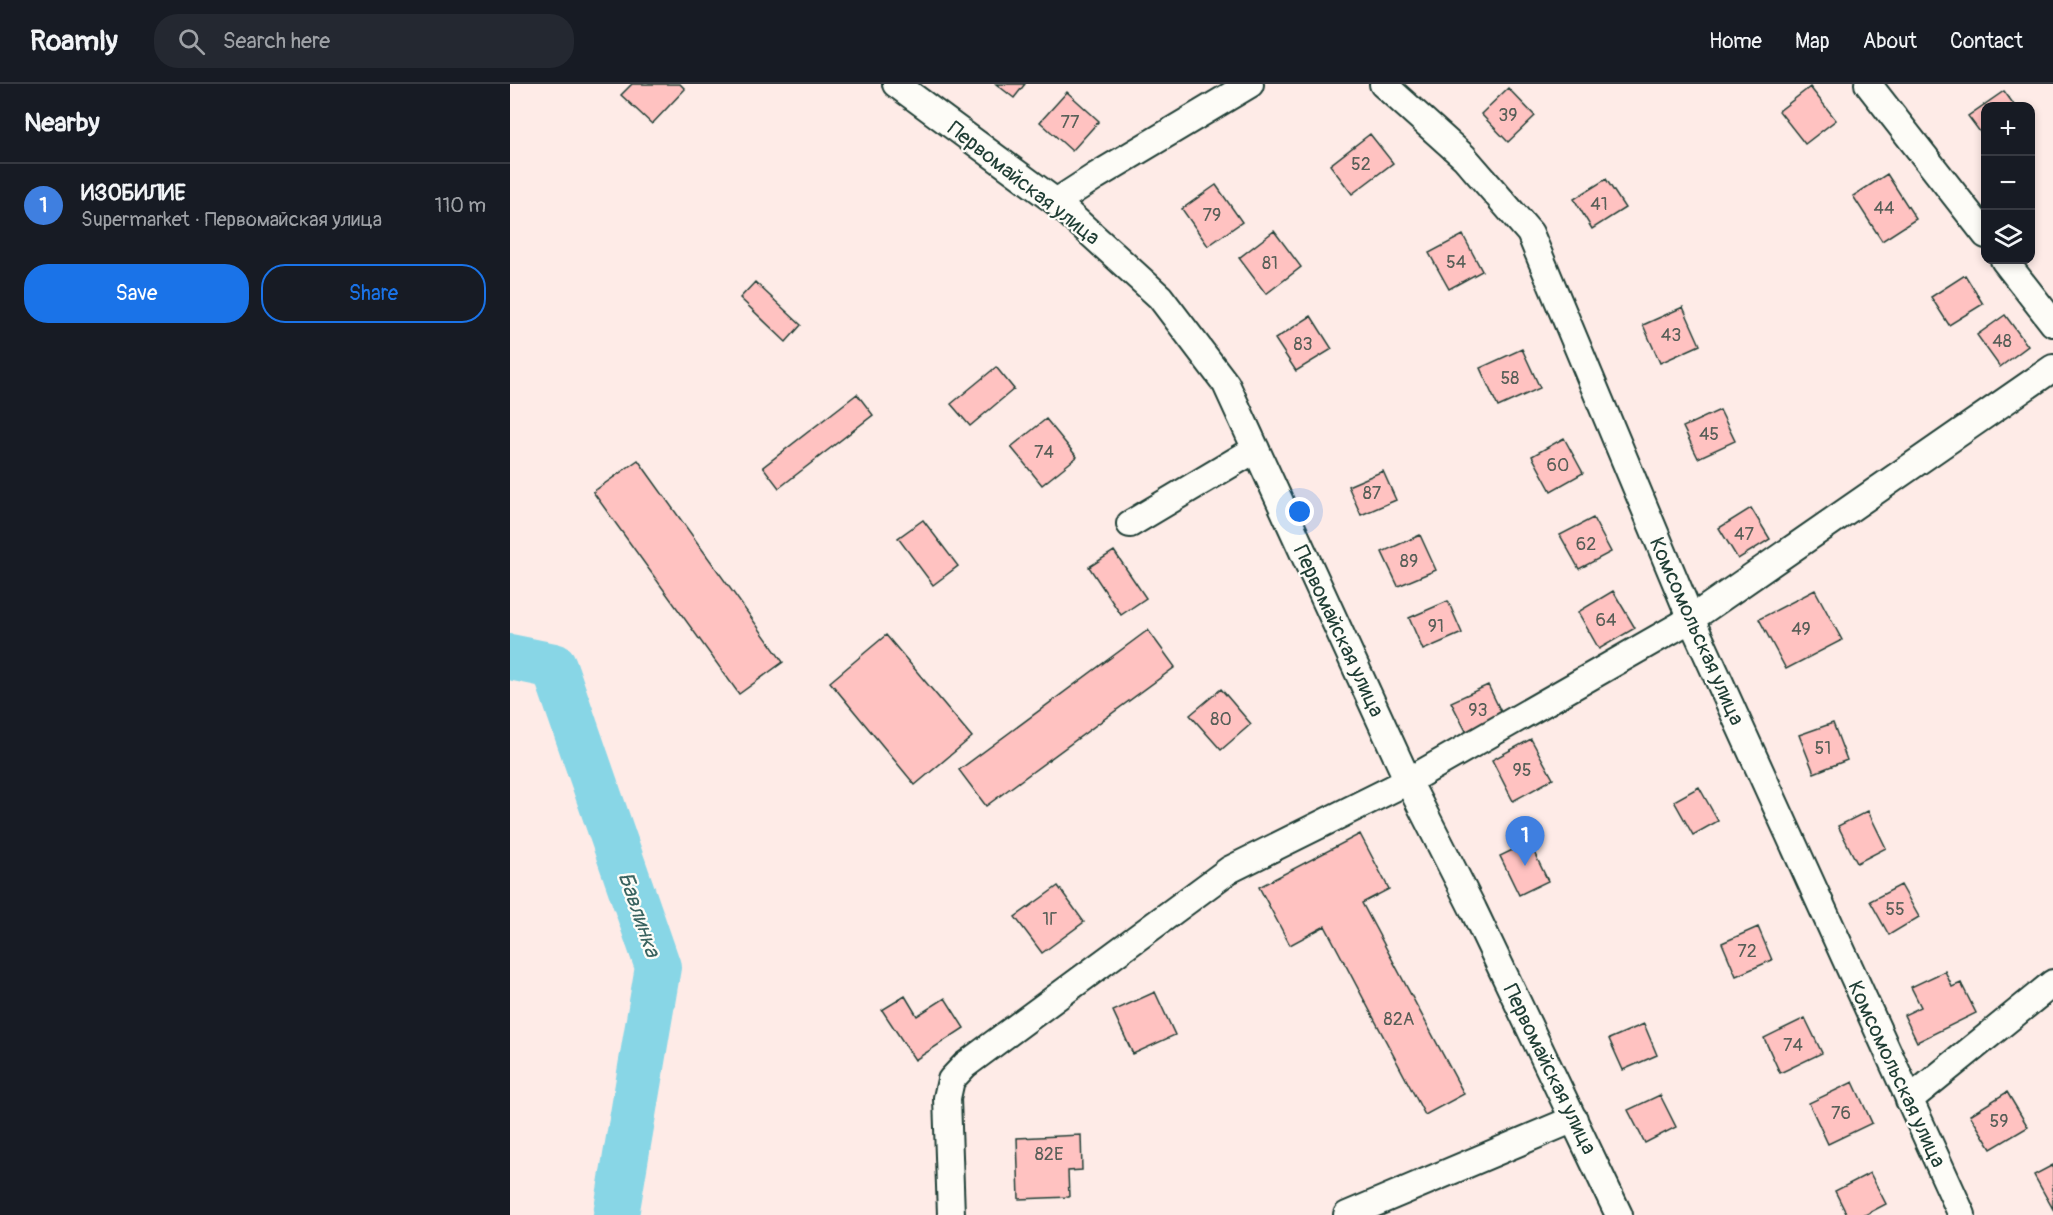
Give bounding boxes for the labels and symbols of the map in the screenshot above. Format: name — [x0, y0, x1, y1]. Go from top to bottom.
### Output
house number: 39 — [1498, 104, 1518, 127]
house number: 77 — [1060, 111, 1080, 134]
street label: Первомайская улица — [942, 115, 1105, 251]
house number: 52 — [1351, 153, 1371, 176]
house number: 41 — [1590, 193, 1608, 216]
house number: 44 — [1874, 197, 1895, 220]
house number: 79 — [1203, 204, 1221, 227]
house number: 54 — [1446, 251, 1467, 274]
house number: 81 — [1262, 252, 1278, 275]
house number: 43 — [1661, 324, 1681, 347]
house number: 48 — [1992, 330, 2012, 353]
house number: 83 — [1293, 333, 1313, 356]
house number: 58 — [1501, 367, 1519, 390]
house number: 45 — [1699, 423, 1719, 446]
house number: 74 — [1034, 441, 1055, 464]
house number: 60 — [1547, 454, 1569, 477]
house number: 87 — [1363, 482, 1382, 505]
your location — [1285, 497, 1314, 526]
house number: 47 — [1734, 523, 1754, 546]
house number: 62 — [1576, 533, 1596, 556]
street label: Комсомольская улица — [1643, 533, 1750, 729]
street label: Первомайская улица — [1287, 541, 1390, 721]
house number: 89 — [1400, 550, 1418, 573]
house number: 64 — [1596, 609, 1617, 632]
house number: 91 — [1428, 615, 1444, 638]
house number: 49 — [1791, 618, 1811, 641]
house number: 93 — [1468, 699, 1488, 722]
house number: 80 — [1210, 708, 1232, 731]
house number: 51 — [1815, 737, 1831, 760]
house number: 95 — [1512, 759, 1532, 782]
pin: 1 — [1506, 816, 1544, 866]
water label: Бавлинка — [611, 868, 667, 962]
house number: 55 — [1885, 898, 1905, 921]
house number: 1Г — [1042, 908, 1058, 931]
house number: 72 — [1737, 940, 1757, 963]
street label: Комсомольская улица — [1841, 977, 1952, 1172]
street label: Первомайская улица — [1497, 980, 1602, 1159]
house number: 82А — [1384, 1008, 1415, 1031]
house number: 74 — [1783, 1034, 1804, 1057]
house number: 76 — [1831, 1102, 1851, 1125]
house number: 59 — [1989, 1110, 2009, 1133]
house number: 82Е — [1035, 1143, 1063, 1166]

